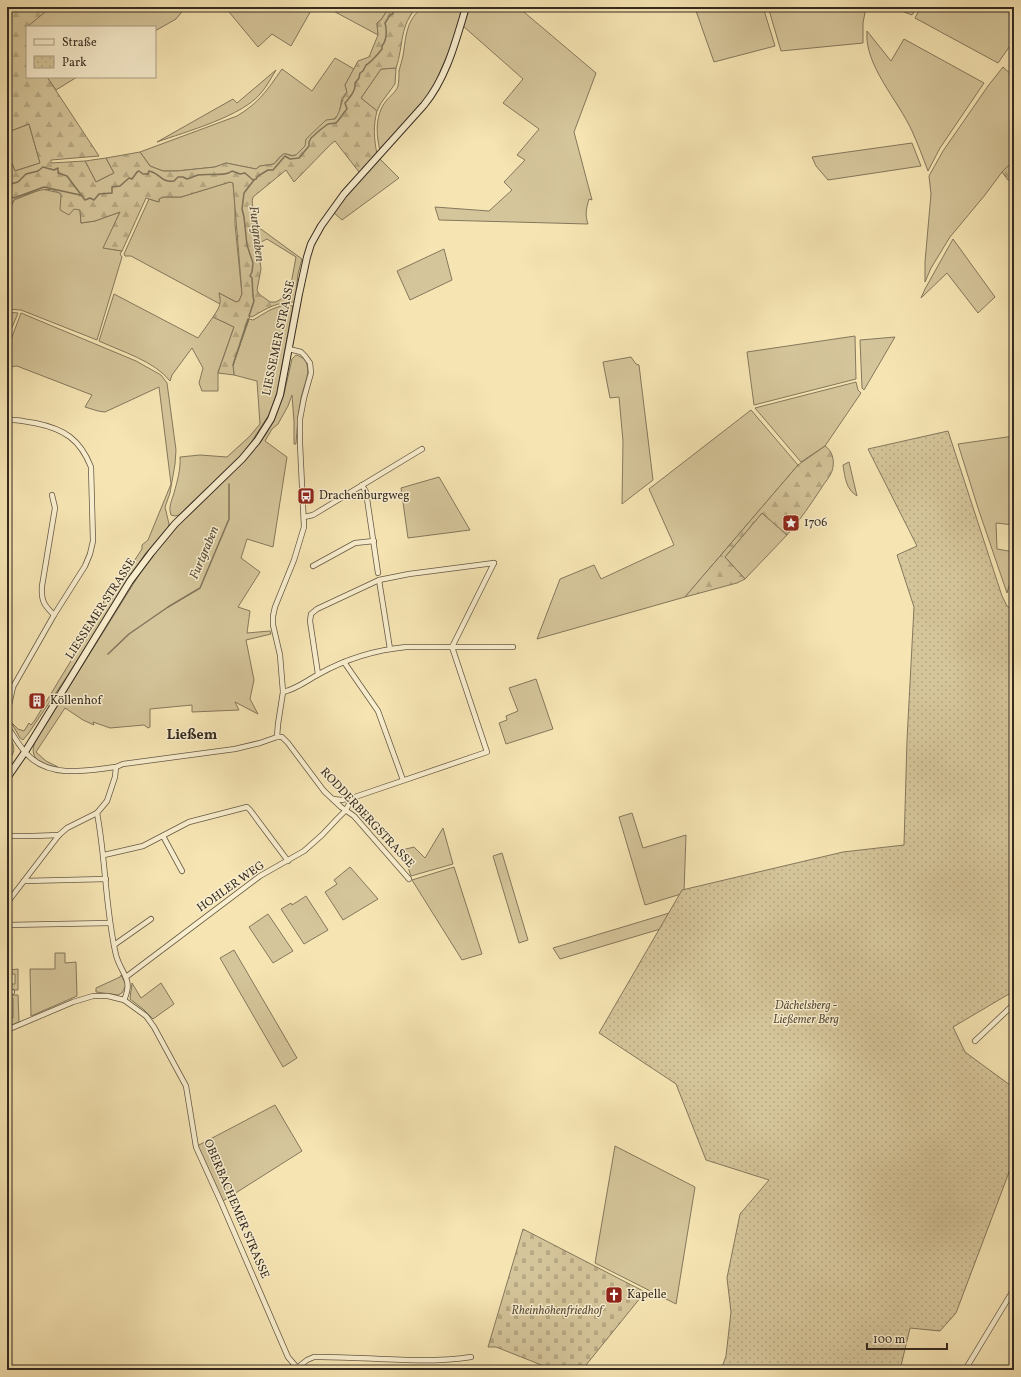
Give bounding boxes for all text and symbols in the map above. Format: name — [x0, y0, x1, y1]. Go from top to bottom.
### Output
legend — [26, 26, 156, 78]
text: Straße — [62, 35, 97, 51]
text: Park — [62, 55, 87, 71]
water label: Furtgraben — [244, 205, 268, 263]
street label: LIESSEMER STRASSE — [259, 279, 299, 397]
bus stop icon: Drachenburgweg — [296, 486, 316, 506]
place label: Drachenburgweg — [319, 488, 409, 504]
place icon: 1706 — [781, 513, 801, 533]
place label: 1706 — [804, 515, 827, 531]
water label: Furtgraben — [186, 523, 224, 582]
street label: LIESSEMER STRASSE — [62, 555, 140, 663]
building icon: Köllenhof — [27, 691, 47, 711]
place label: Köllenhof — [50, 693, 103, 709]
district label: Ließem — [167, 726, 218, 745]
street label: RODDERBERGSTRASSE — [316, 764, 418, 872]
street label: HOHLER WEG — [194, 858, 268, 916]
park label: Dächelsberg - Ließemer Berg — [773, 998, 839, 1028]
street label: OBERBACHEMER STRASSE — [199, 1137, 273, 1281]
church icon: Kapelle — [604, 1285, 624, 1305]
place label: Kapelle — [627, 1287, 667, 1303]
park label: Rheinhöhenfriedhof — [511, 1303, 605, 1319]
scale bar — [867, 1325, 947, 1351]
text: 100 m — [873, 1332, 906, 1348]

